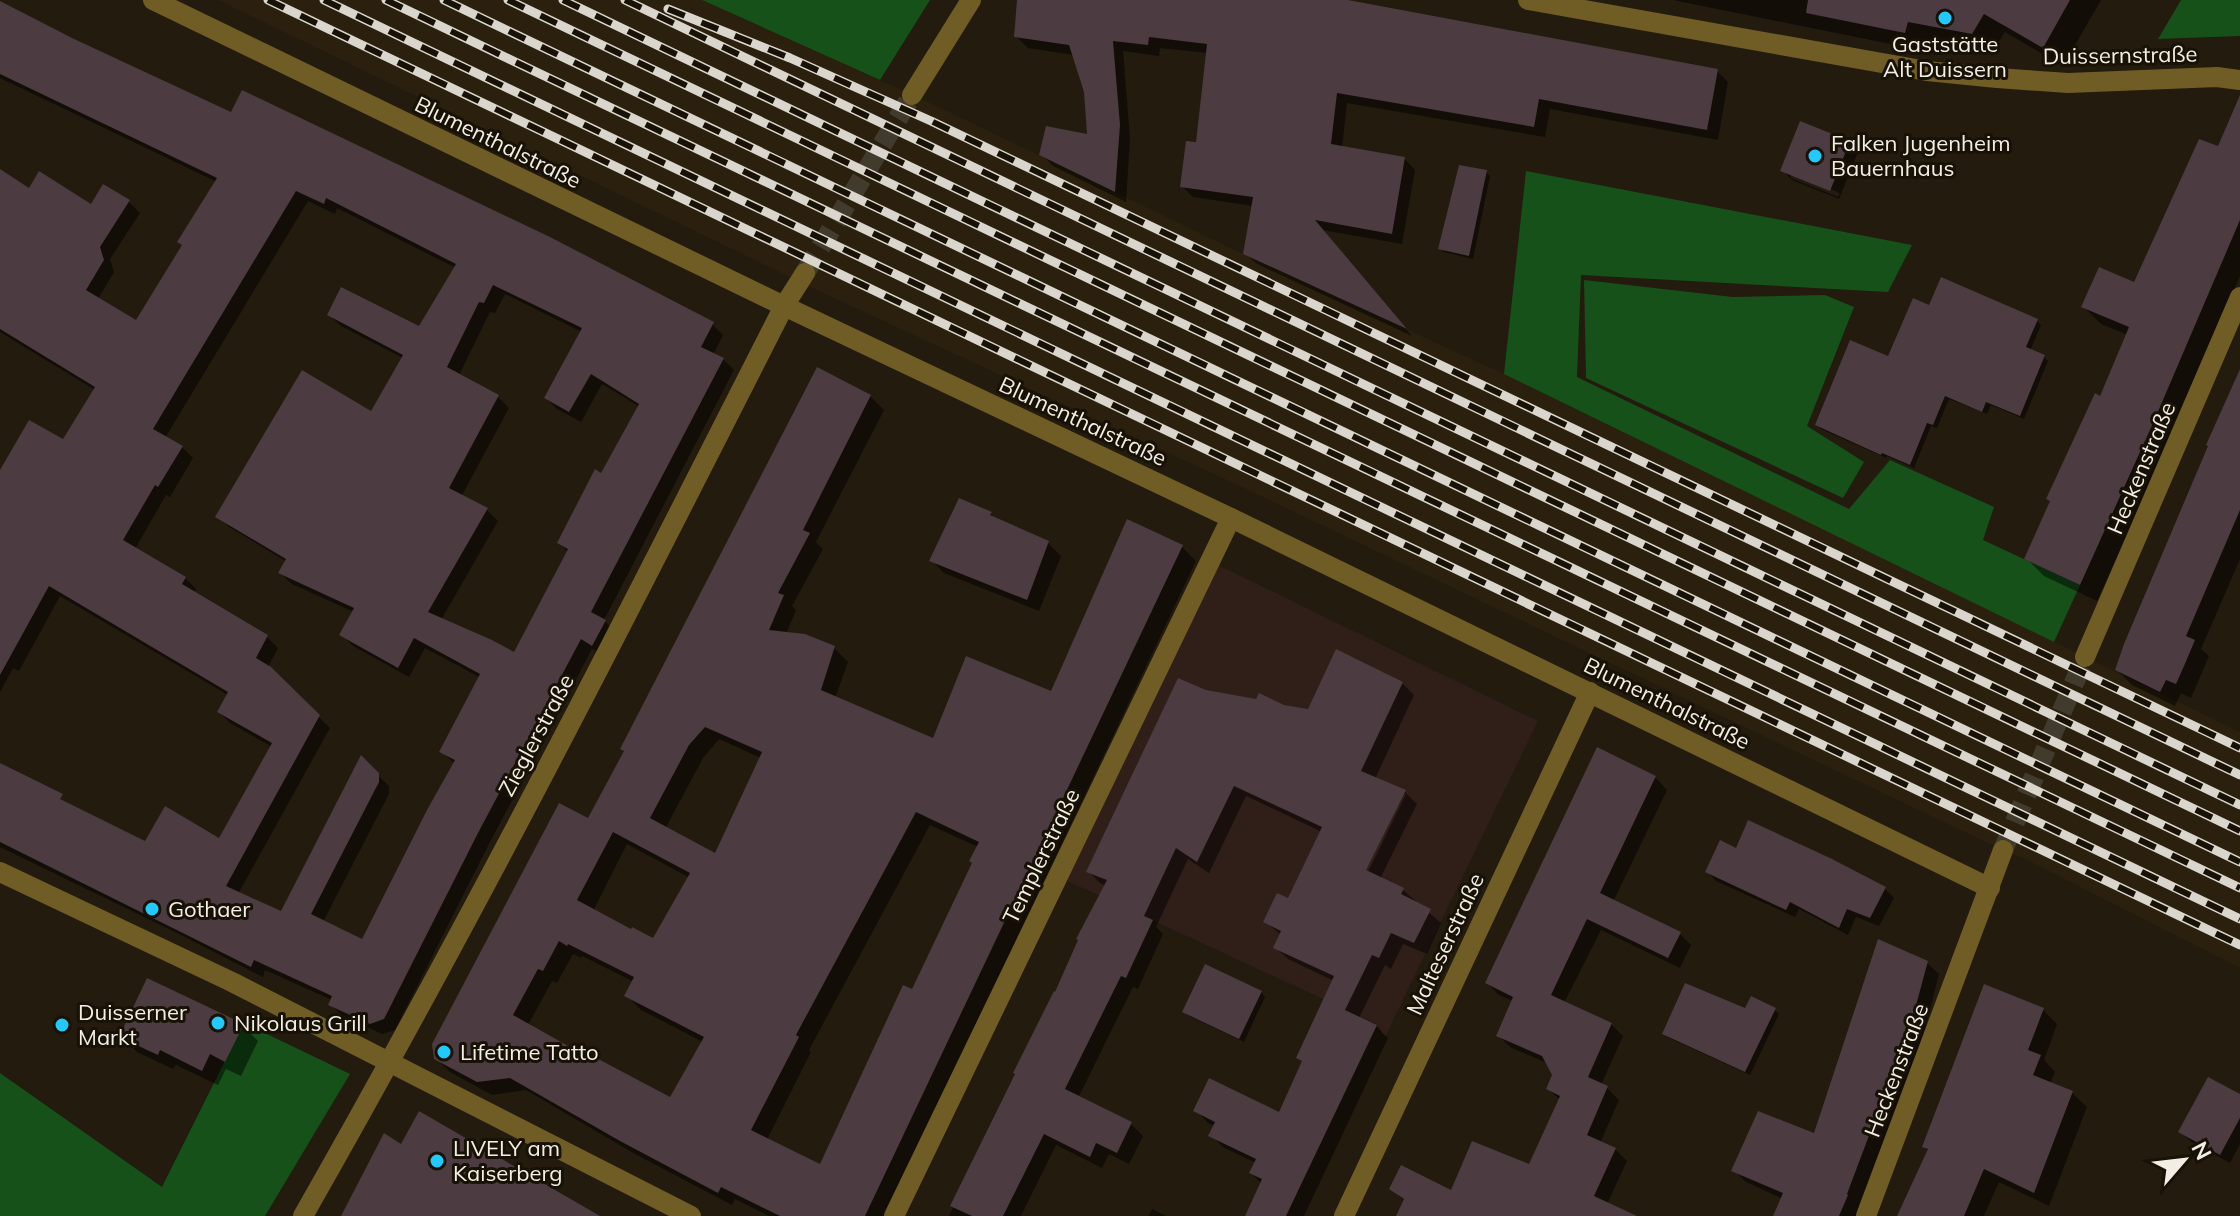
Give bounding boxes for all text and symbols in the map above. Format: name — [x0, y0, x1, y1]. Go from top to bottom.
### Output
marker: Gaststätte Alt Duissern — [1936, 9, 1954, 27]
place label: Gaststätte Alt Duissern — [1883, 30, 2007, 83]
street label: Duissernstraße — [2043, 40, 2197, 70]
street label: Blumenthalstraße — [410, 90, 586, 194]
place label: Falken Jugenheim Bauernhaus — [1831, 129, 2010, 182]
marker: Falken Jugenheim Bauernhaus — [1806, 147, 1824, 165]
street label: Blumenthalstraße — [995, 370, 1171, 472]
street label: Heckenstraße — [2101, 398, 2181, 538]
street label: Blumenthalstraße — [1579, 651, 1755, 755]
street label: Zieglerstraße — [492, 669, 580, 801]
street label: Templerstraße — [996, 784, 1086, 928]
street label: Malteserstraße — [1400, 869, 1490, 1019]
place label: Gothaer — [168, 895, 250, 923]
marker: Gothaer — [143, 900, 161, 918]
place label: Duisserner Markt — [78, 998, 187, 1051]
street label: Heckenstraße — [1858, 999, 1934, 1141]
place label: Nikolaus Grill — [234, 1009, 367, 1037]
marker: Nikolaus Grill — [209, 1014, 227, 1032]
marker: Duisserner Markt — [53, 1016, 71, 1034]
place label: Lifetime Tatto — [460, 1038, 599, 1066]
marker: Lifetime Tatto — [435, 1043, 453, 1061]
north arrow — [2144, 1120, 2224, 1200]
place label: LIVELY am Kaiserberg — [453, 1134, 563, 1187]
text: N — [2185, 1137, 2218, 1165]
marker: LIVELY am Kaiserberg — [428, 1152, 446, 1170]

